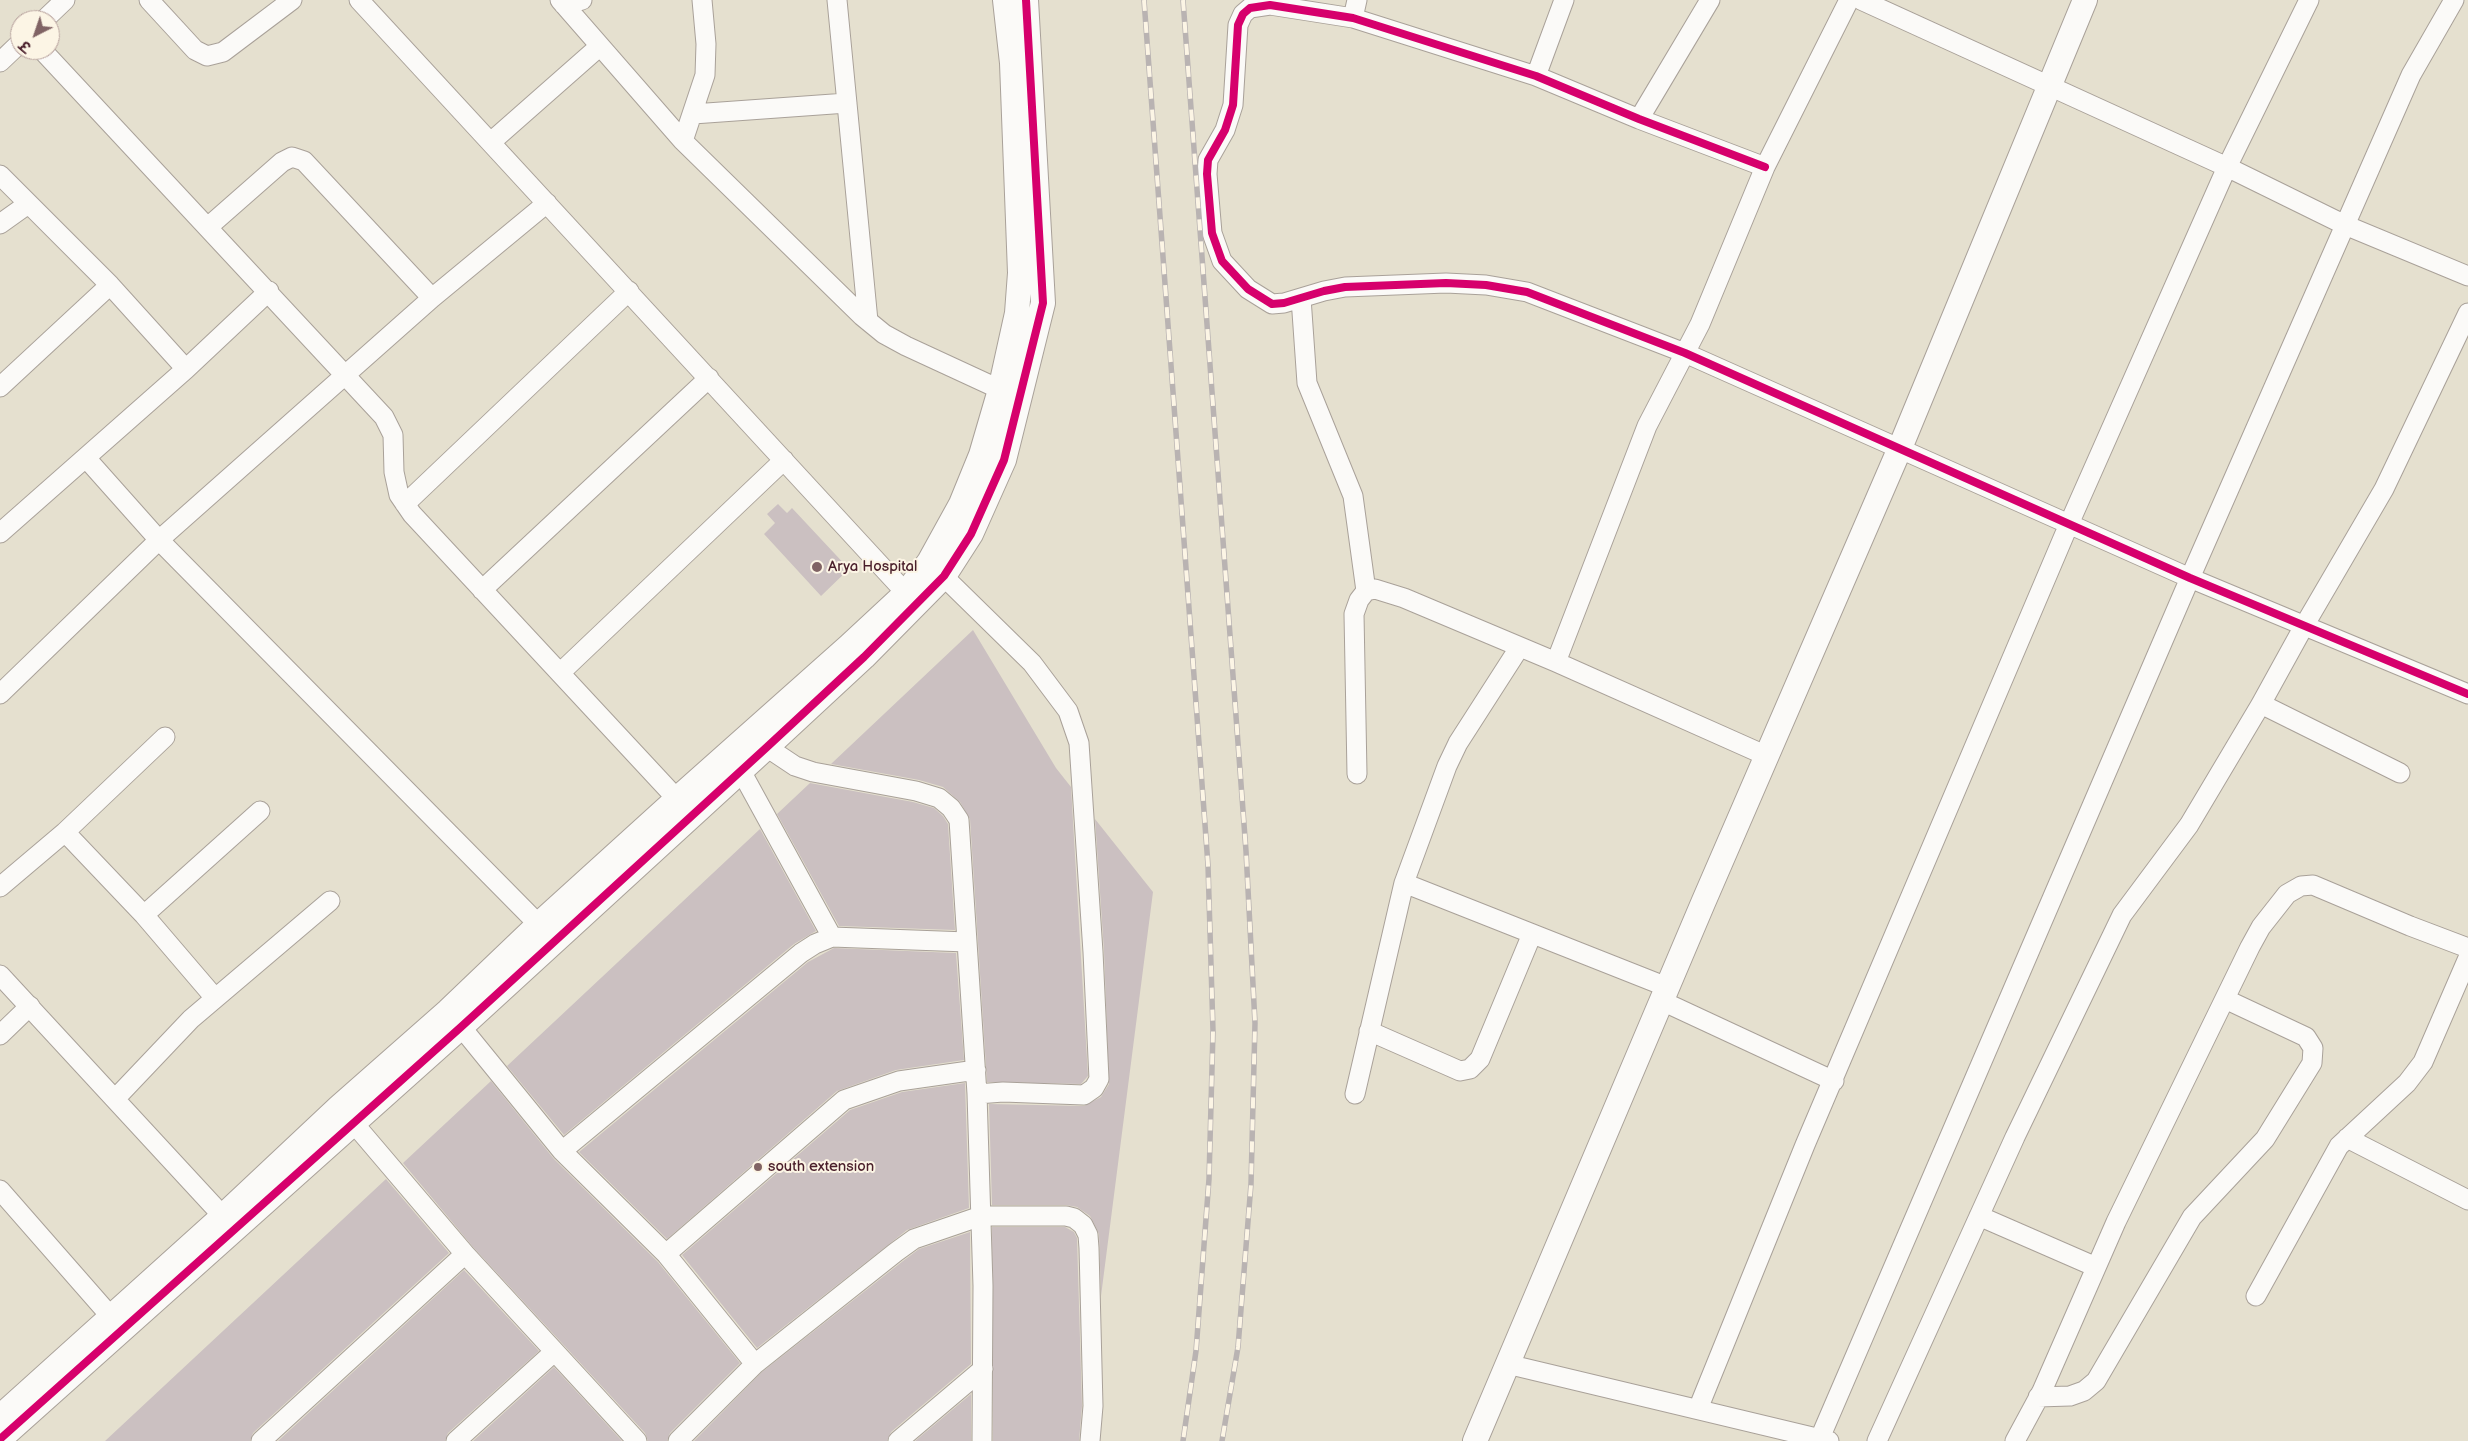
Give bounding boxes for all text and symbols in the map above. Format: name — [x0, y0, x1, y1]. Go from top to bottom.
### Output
north arrow — [10, 10, 60, 60]
text: उ — [16, 36, 35, 55]
place label: Arya Hospital — [828, 558, 917, 576]
marker: Arya Hospital — [810, 560, 824, 574]
place label: south extension — [768, 1158, 874, 1176]
marker: south extension — [752, 1161, 764, 1173]

